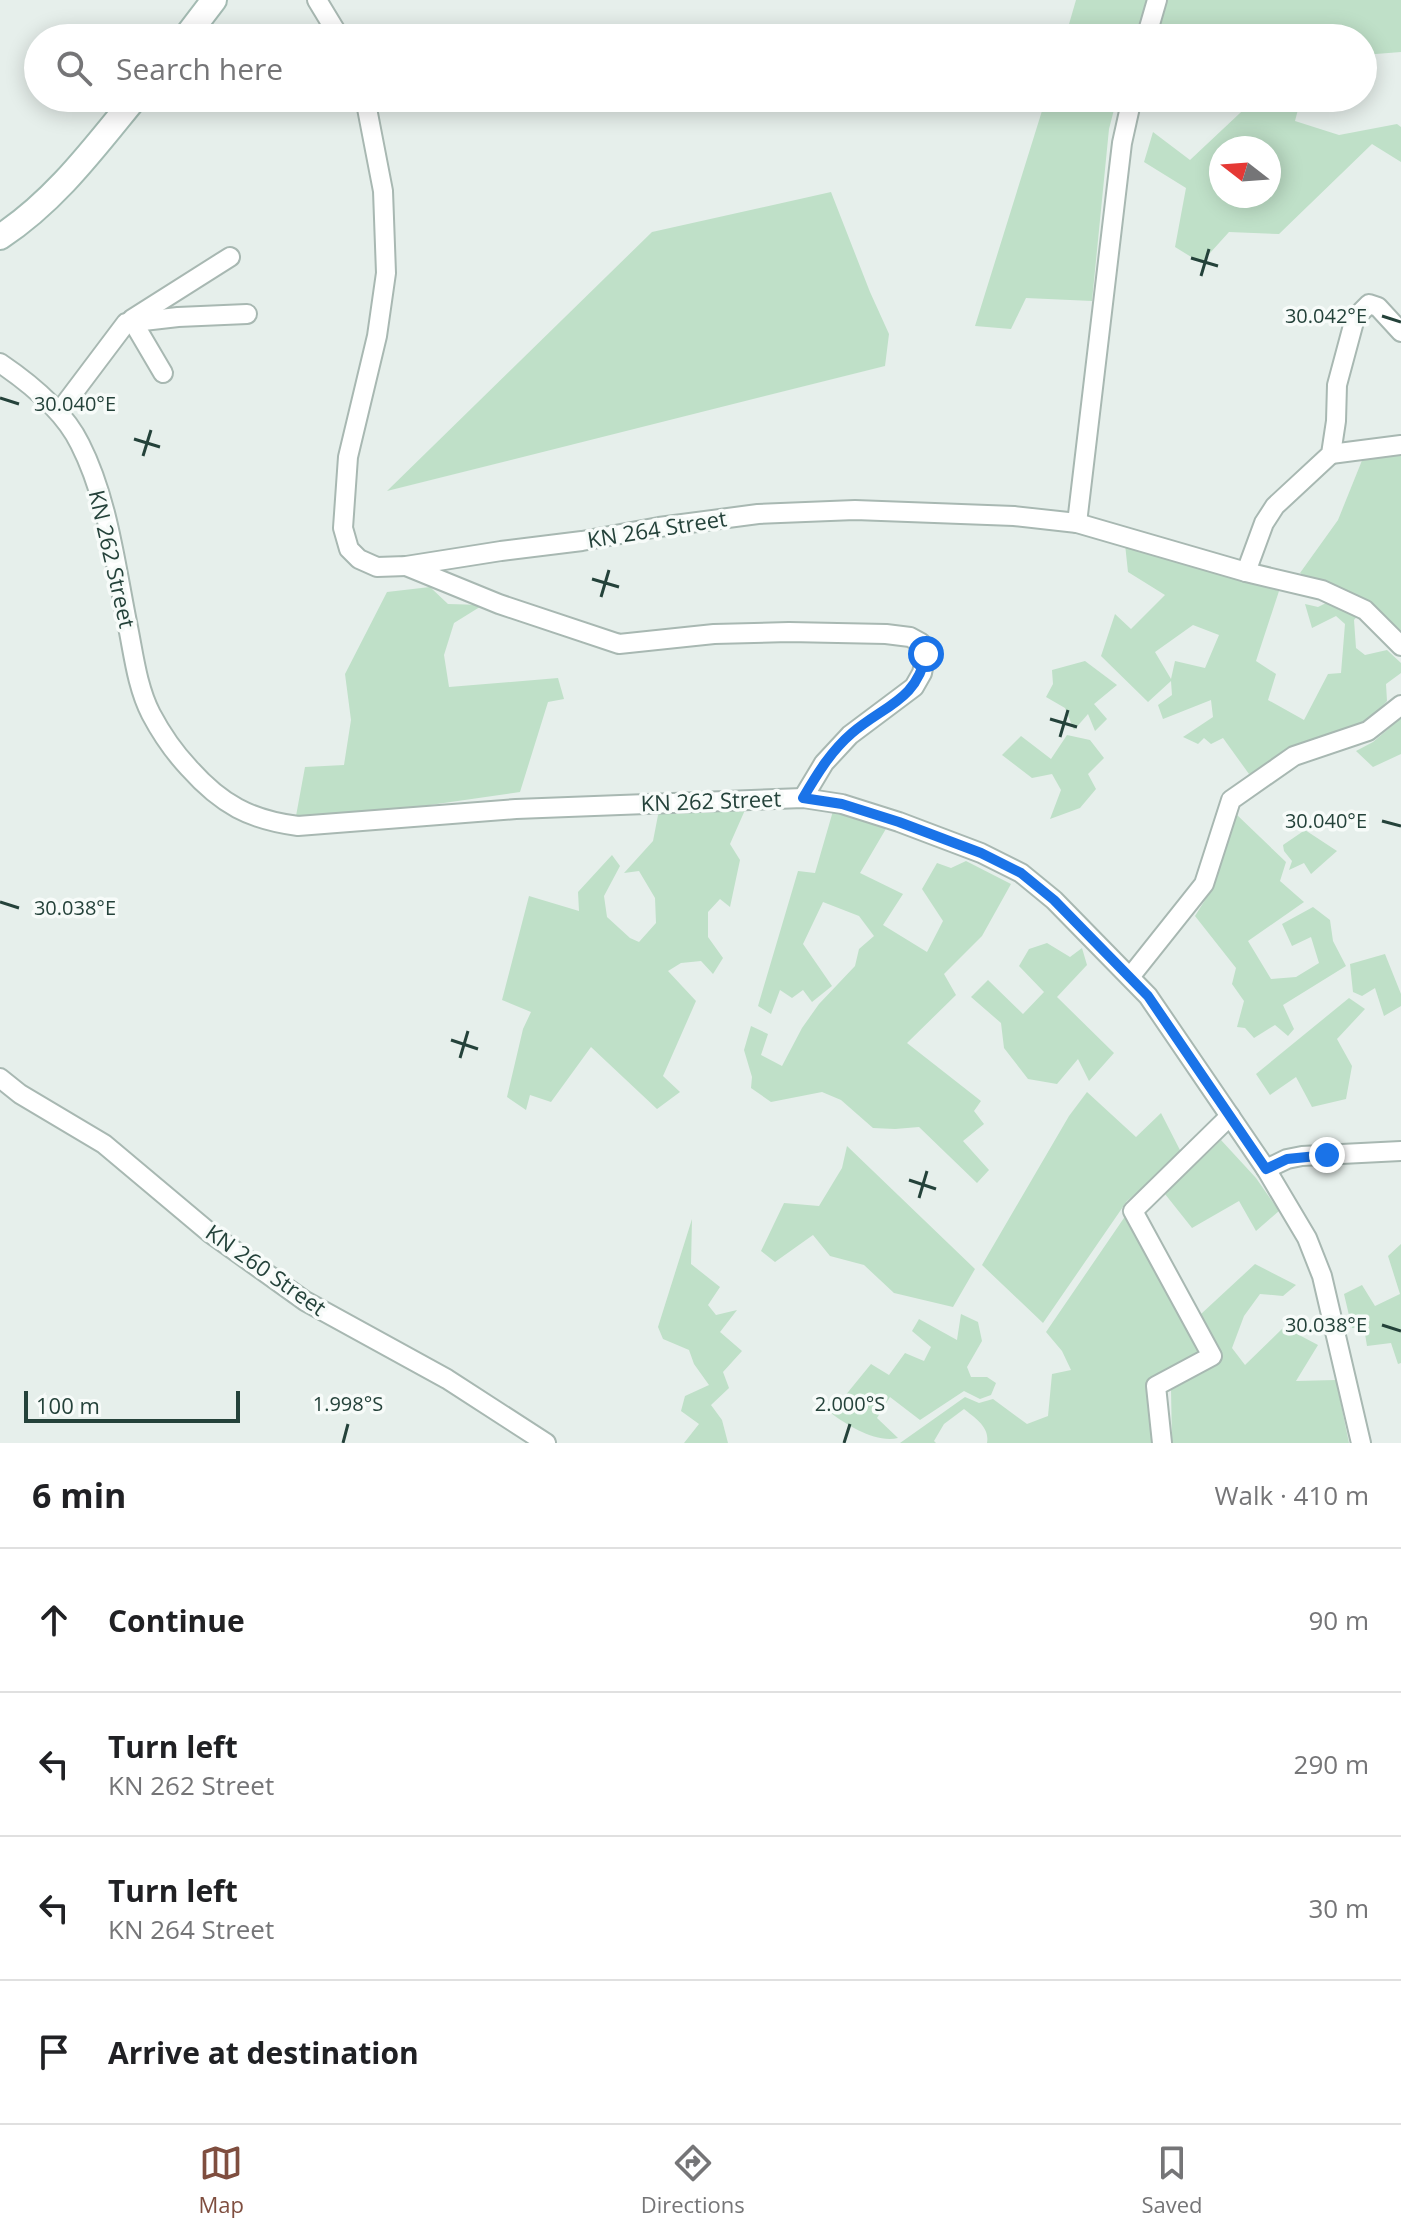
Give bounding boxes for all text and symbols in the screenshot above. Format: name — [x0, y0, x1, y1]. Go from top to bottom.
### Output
search box — [24, 24, 1377, 112]
icon: search — [52, 46, 96, 90]
text: Search here — [116, 48, 283, 89]
north arrow — [1209, 136, 1281, 208]
text: 30.042°E — [1285, 302, 1367, 329]
text: 30.040°E — [34, 390, 116, 417]
street label: KN 262 Street — [83, 487, 143, 631]
street label: KN 264 Street — [585, 502, 729, 554]
route start — [908, 636, 944, 672]
street label: KN 262 Street — [640, 783, 782, 817]
text: 30.040°E — [1285, 807, 1367, 834]
text: 30.038°E — [34, 894, 116, 921]
route end — [1309, 1137, 1345, 1173]
street label: KN 260 Street — [200, 1217, 333, 1322]
text: 30.038°E — [1285, 1311, 1367, 1338]
scale bar — [24, 1387, 240, 1423]
text: 100 m — [36, 1390, 100, 1420]
text: 1.998°S — [313, 1390, 383, 1417]
text: 2.000°S — [815, 1390, 885, 1417]
text: 6 min — [32, 1472, 126, 1518]
text: Walk · 410 m — [1215, 1477, 1369, 1513]
icon: ahead — [32, 1598, 76, 1642]
text: Continue — [108, 1600, 245, 1641]
text: 90 m — [1308, 1602, 1369, 1638]
text: Turn left — [108, 1726, 238, 1767]
icon: left — [32, 1742, 76, 1786]
text: 290 m — [1294, 1746, 1369, 1782]
text: KN 262 Street — [108, 1767, 274, 1803]
text: Turn left — [108, 1870, 238, 1911]
icon: left — [32, 1886, 76, 1930]
text: 30 m — [1308, 1890, 1369, 1926]
text: KN 264 Street — [108, 1911, 274, 1947]
icon: arrive — [32, 2030, 76, 2074]
text: Arrive at destination — [108, 2032, 419, 2073]
tab: Map — [198, 2141, 244, 2219]
tab: Directions — [641, 2141, 745, 2219]
tab: Saved — [1141, 2141, 1203, 2219]

